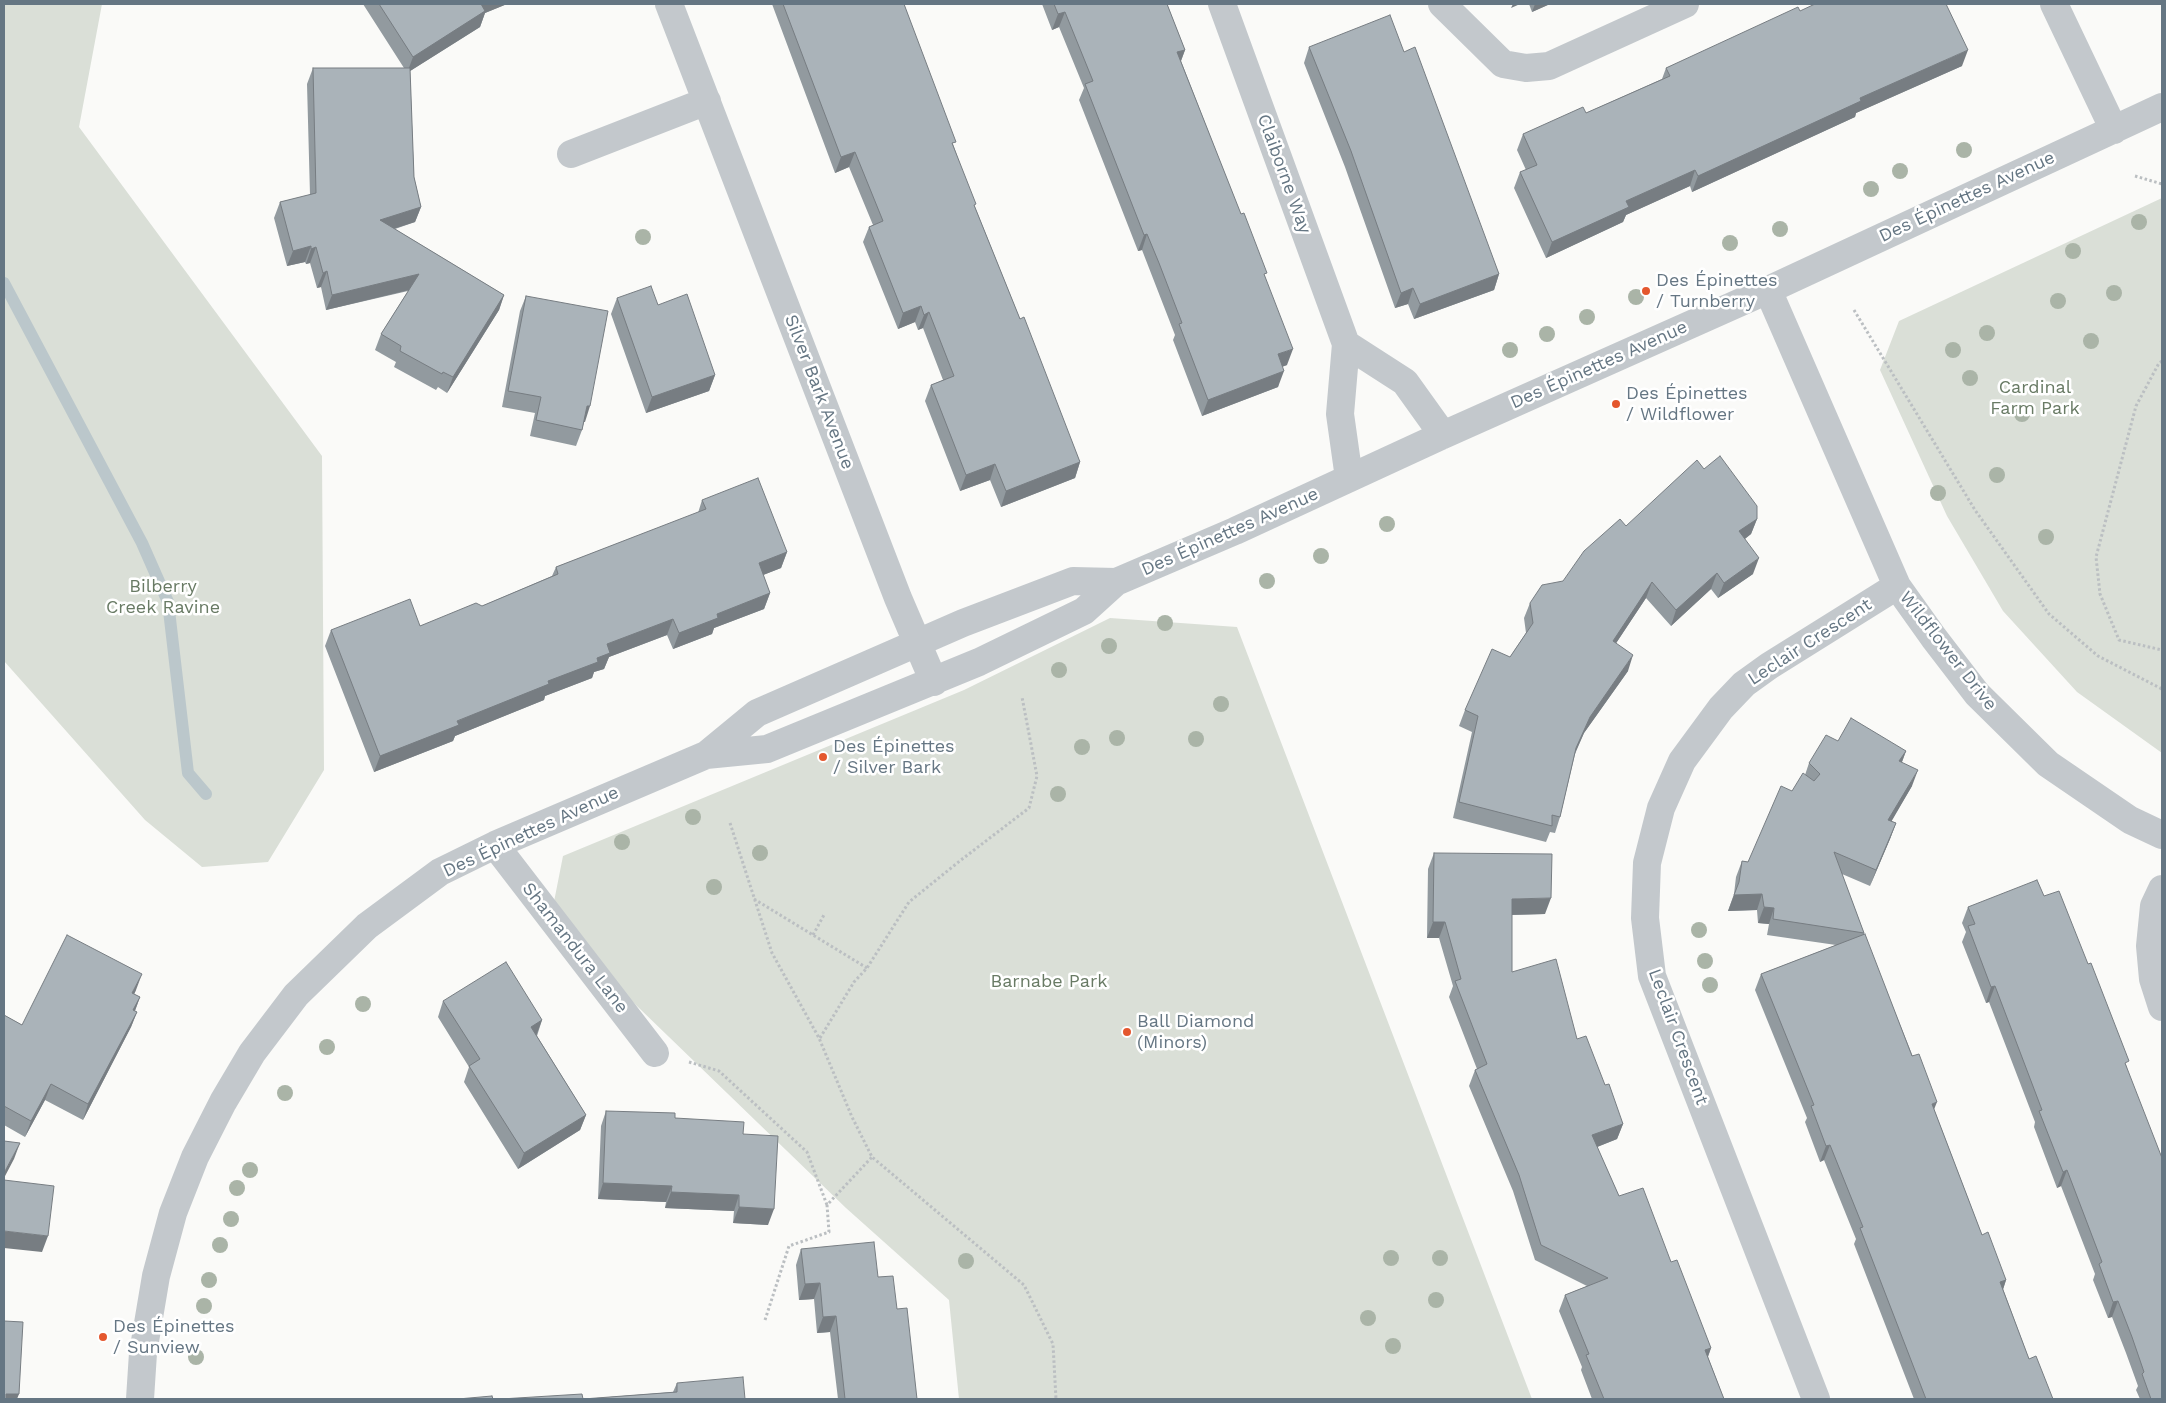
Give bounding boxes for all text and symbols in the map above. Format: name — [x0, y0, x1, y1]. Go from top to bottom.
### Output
street label: Claiborne Way — [1252, 111, 1316, 237]
street label: Des Épinettes Avenue — [1876, 147, 2058, 247]
place label: Des Épinettes / Turnberry — [1656, 270, 1778, 312]
marker: Des Épinettes / Turnberry — [1640, 285, 1652, 297]
street label: Silver Bark Avenue — [780, 312, 858, 472]
street label: Des Épinettes Avenue — [1507, 316, 1691, 414]
park label: Cardinal Farm Park — [1990, 377, 2080, 419]
place label: Des Épinettes / Wildflower — [1626, 383, 1748, 426]
marker: Des Épinettes / Wildflower — [1610, 398, 1622, 410]
street label: Des Épinettes Avenue — [1138, 483, 1322, 581]
park label: Bilberry Creek Ravine — [106, 576, 220, 618]
street label: Wildflower Drive — [1895, 587, 2001, 715]
street label: Leclair Crescent — [1744, 594, 1876, 690]
place label: Des Épinettes / Silver Bark — [833, 736, 955, 779]
marker: Des Épinettes / Silver Bark — [817, 751, 829, 763]
street label: Des Épinettes Avenue — [440, 782, 622, 882]
street label: Shamandura Lane — [517, 878, 633, 1018]
street label: Leclair Crescent — [1643, 966, 1713, 1108]
park label: Barnabe Park — [990, 971, 1108, 993]
place label: Ball Diamond (Minors) — [1137, 1011, 1254, 1054]
marker: Ball Diamond (Minors) — [1121, 1026, 1133, 1038]
place label: Des Épinettes / Sunview — [113, 1316, 235, 1358]
marker: Des Épinettes / Sunview — [97, 1331, 109, 1343]

